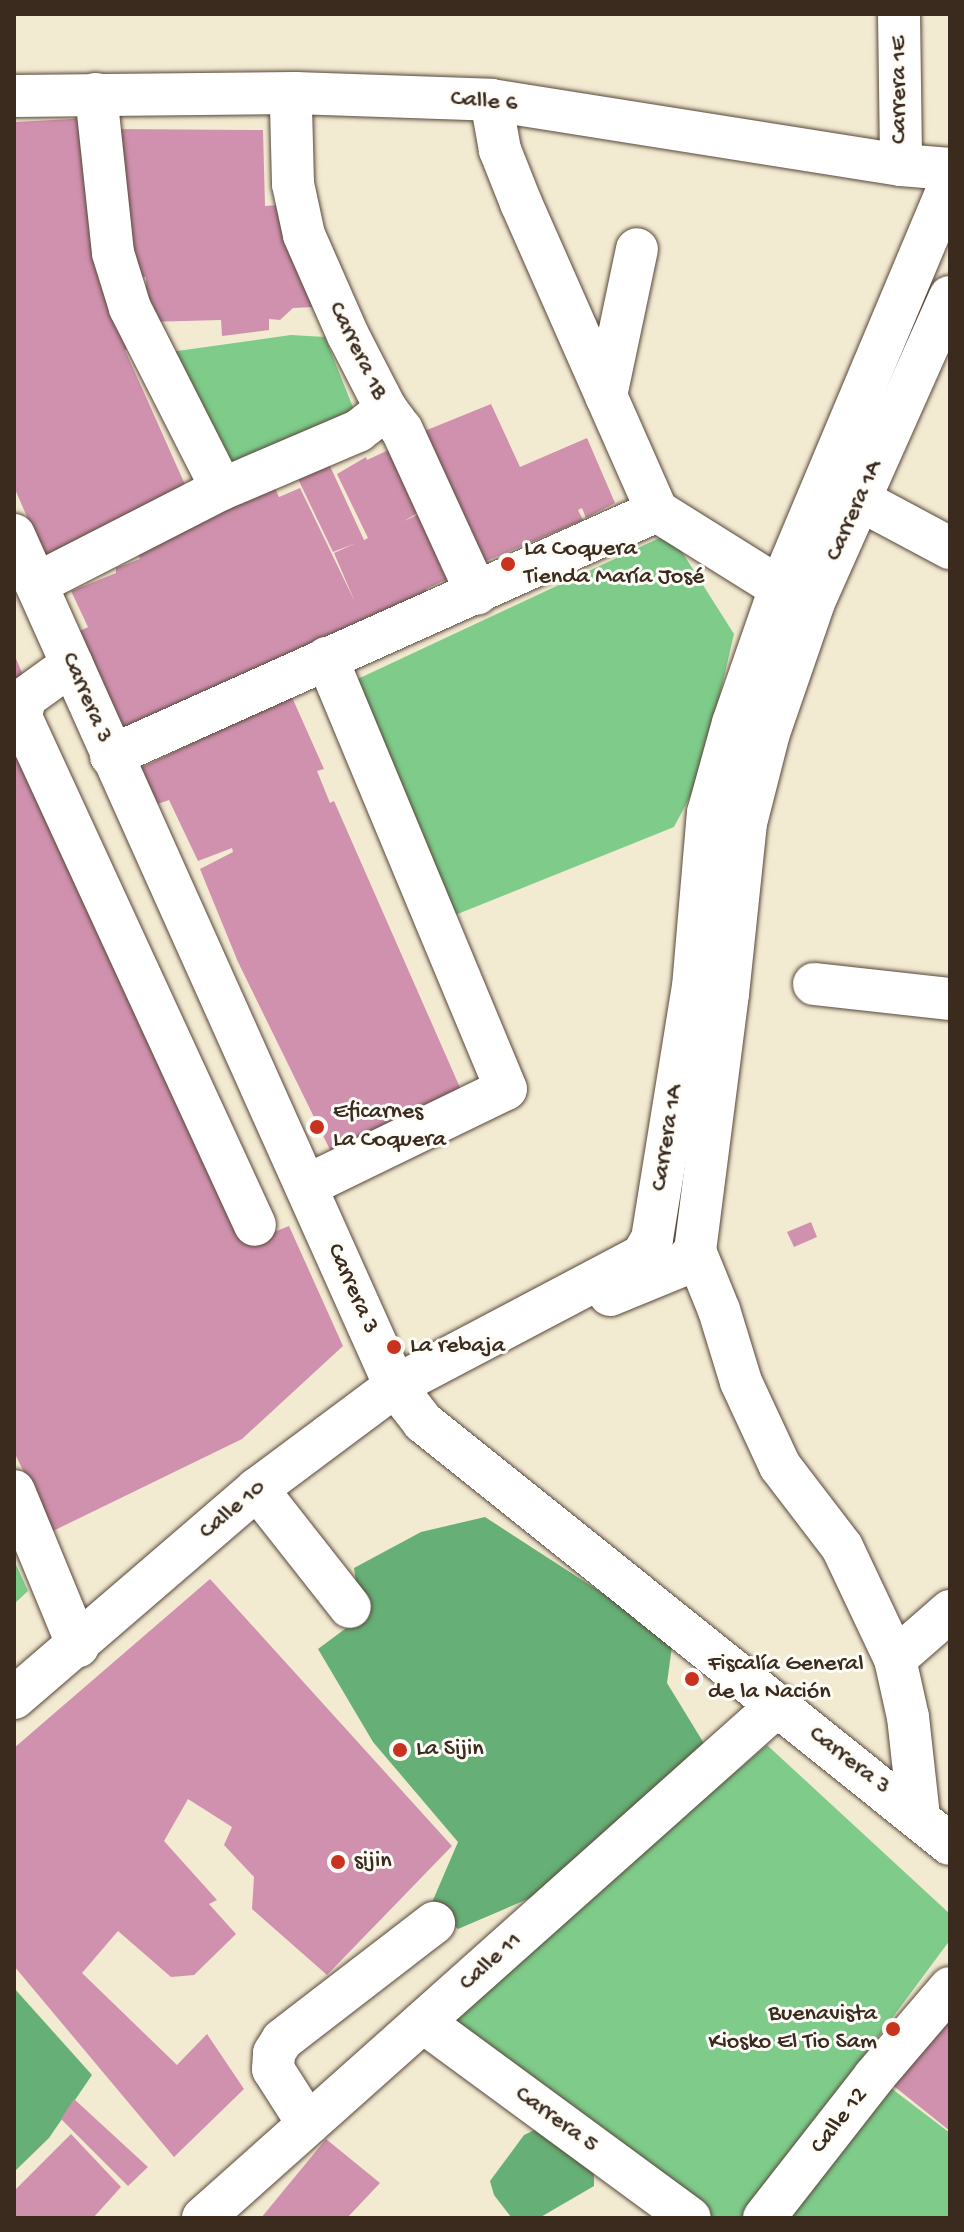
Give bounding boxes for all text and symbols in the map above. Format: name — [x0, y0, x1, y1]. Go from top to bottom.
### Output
street label: Carrera 1E — [886, 36, 914, 144]
street label: Calle 6 — [449, 85, 519, 119]
street label: Carrera 1B — [321, 297, 393, 405]
street label: Carrera 1A — [820, 456, 890, 566]
place label: La Coquera Tienda María José — [524, 536, 704, 592]
marker: La Coquera Tienda María José — [499, 555, 517, 573]
street label: Carrera 3 — [54, 648, 118, 748]
street label: Carrera 1A — [645, 1083, 691, 1193]
place label: Eficarnes La Coquera — [333, 1099, 446, 1155]
marker: Eficarnes La Coquera — [308, 1118, 326, 1136]
street label: Carrera 3 — [319, 1239, 385, 1339]
place label: La rebaja — [410, 1333, 505, 1361]
marker: La rebaja — [385, 1338, 403, 1356]
street label: Calle 10 — [194, 1474, 272, 1546]
place label: Fiscalía General de la Nación — [708, 1651, 864, 1707]
marker: Fiscalía General de la Nación — [683, 1670, 701, 1688]
street label: Carrera 3 — [802, 1720, 896, 1802]
place label: La Sijin — [416, 1736, 484, 1764]
marker: La Sijin — [391, 1741, 409, 1759]
place label: sijin — [354, 1848, 392, 1876]
marker: sijin — [329, 1853, 347, 1871]
street label: Calle 11 — [454, 1926, 528, 1998]
place label: Buenavista Kiosko El Tio Sam — [708, 2001, 877, 2057]
marker: Buenavista Kiosko El Tio Sam — [884, 2020, 902, 2038]
street label: Carrera 5 — [509, 2080, 603, 2160]
street label: Calle 12 — [805, 2082, 875, 2160]

